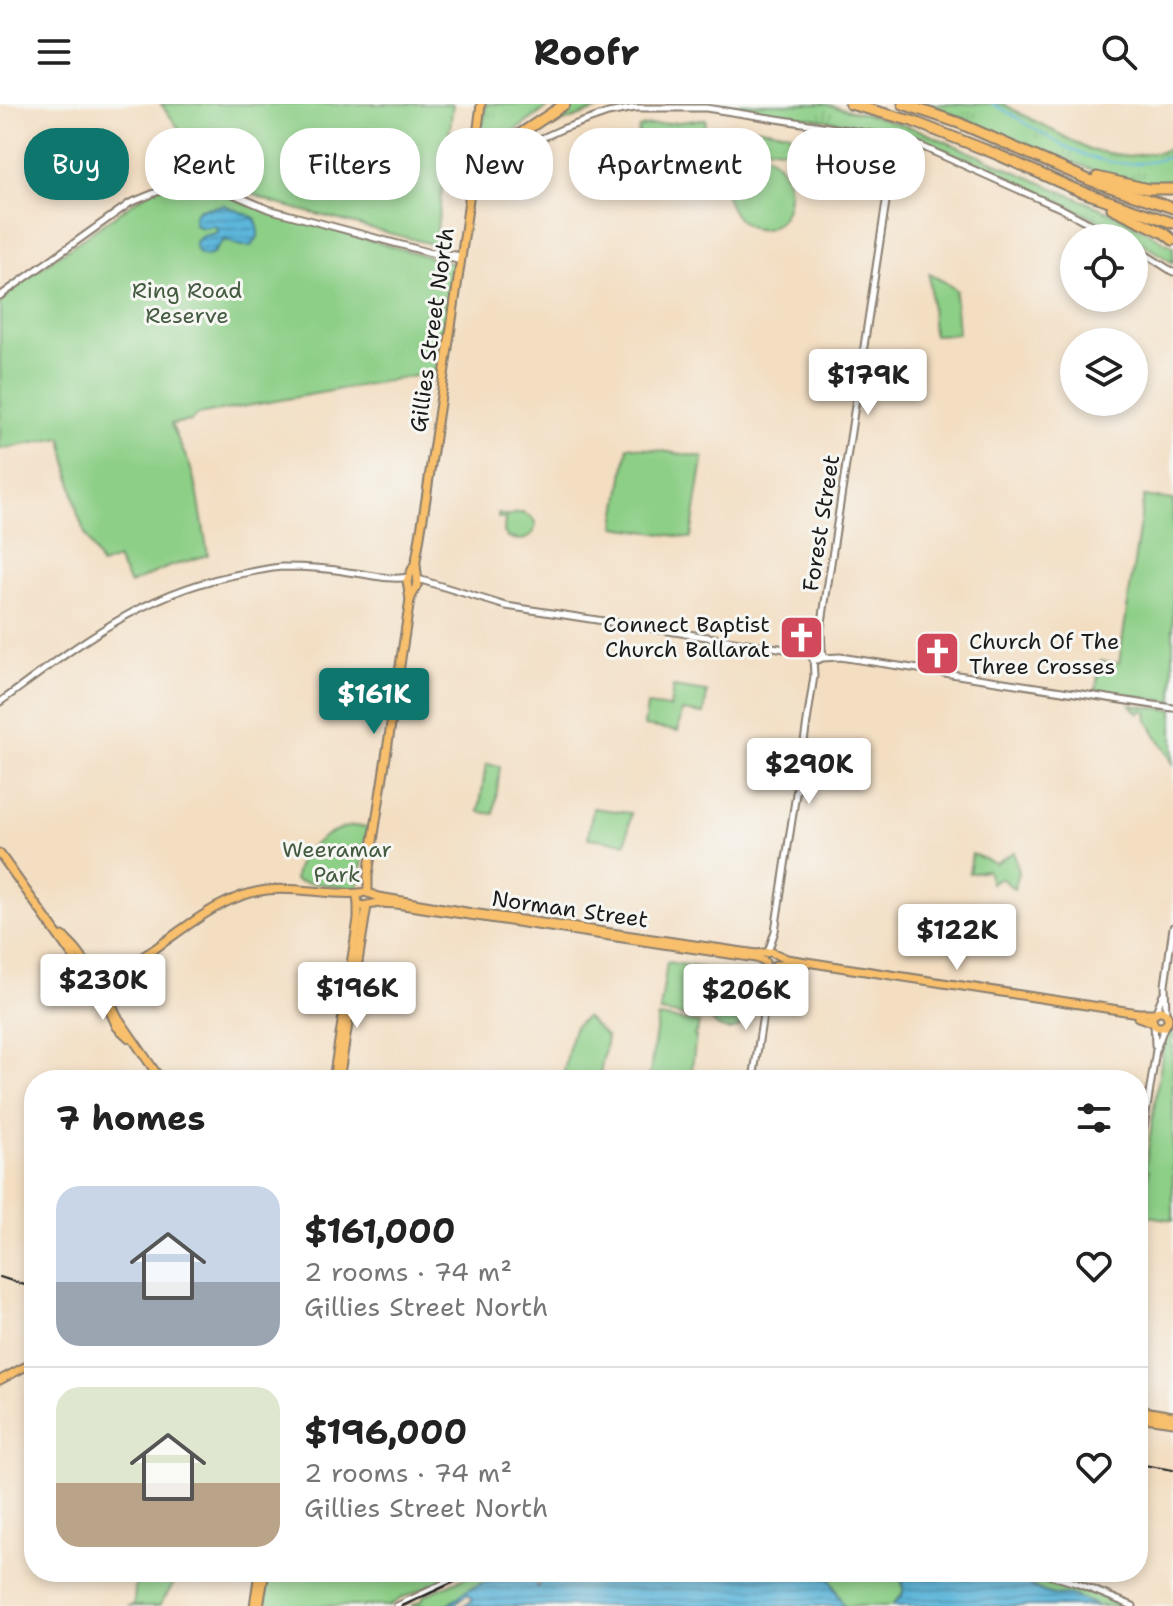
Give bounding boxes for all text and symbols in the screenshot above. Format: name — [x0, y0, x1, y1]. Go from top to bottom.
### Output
text: Roofr — [534, 28, 639, 77]
icon: menu — [32, 30, 76, 74]
icon: search — [1097, 30, 1141, 74]
chip: Buy — [24, 128, 129, 200]
chip: Rent — [145, 128, 264, 200]
chip: Filters — [280, 128, 420, 200]
chip: New — [436, 128, 553, 200]
chip: Apartment — [569, 128, 771, 200]
chip: House — [787, 128, 925, 200]
map controls — [1060, 224, 1148, 416]
button: locate — [1060, 224, 1148, 312]
street label: Gillies Street North — [403, 226, 461, 434]
park label: Ring Road Reserve — [132, 276, 242, 330]
button: layers — [1060, 328, 1148, 416]
pin: $179K — [812, 349, 924, 417]
text: $179K — [827, 357, 909, 392]
street label: Forest Street — [796, 453, 846, 593]
place label: Connect Baptist Church Ballarat — [603, 610, 770, 664]
church icon: Connect Baptist Church Ballarat — [777, 613, 825, 661]
place label: Church Of The Three Crosses — [969, 627, 1119, 681]
church icon: Church Of The Three Crosses — [914, 630, 962, 678]
pin: $161K — [318, 668, 430, 736]
text: $161K — [337, 676, 411, 711]
pin: $290K — [753, 738, 865, 806]
text: $290K — [765, 746, 853, 781]
park label: Weeramar Park — [282, 835, 392, 889]
street label: Norman Street — [490, 884, 650, 934]
pin: $122K — [901, 904, 1013, 972]
text: $122K — [916, 912, 998, 947]
pin: $230K — [47, 954, 159, 1022]
text: $230K — [58, 962, 148, 997]
pin: $196K — [301, 962, 413, 1030]
pin: $206K — [690, 964, 802, 1032]
text: $196K — [316, 970, 398, 1005]
text: $206K — [702, 972, 790, 1007]
text: 7 homes — [56, 1095, 205, 1141]
icon: filters — [1072, 1096, 1116, 1140]
text: $161,000 — [304, 1208, 455, 1254]
icon: home — [120, 1218, 216, 1314]
icon: heart — [1072, 1244, 1116, 1288]
text: 2 rooms · 74 m² — [304, 1254, 512, 1289]
text: Gillies Street North — [304, 1289, 548, 1324]
text: $196,000 — [304, 1409, 467, 1455]
icon: home — [120, 1419, 216, 1515]
icon: heart — [1072, 1445, 1116, 1489]
text: 2 rooms · 74 m² — [304, 1455, 512, 1490]
text: Gillies Street North — [304, 1490, 548, 1525]

